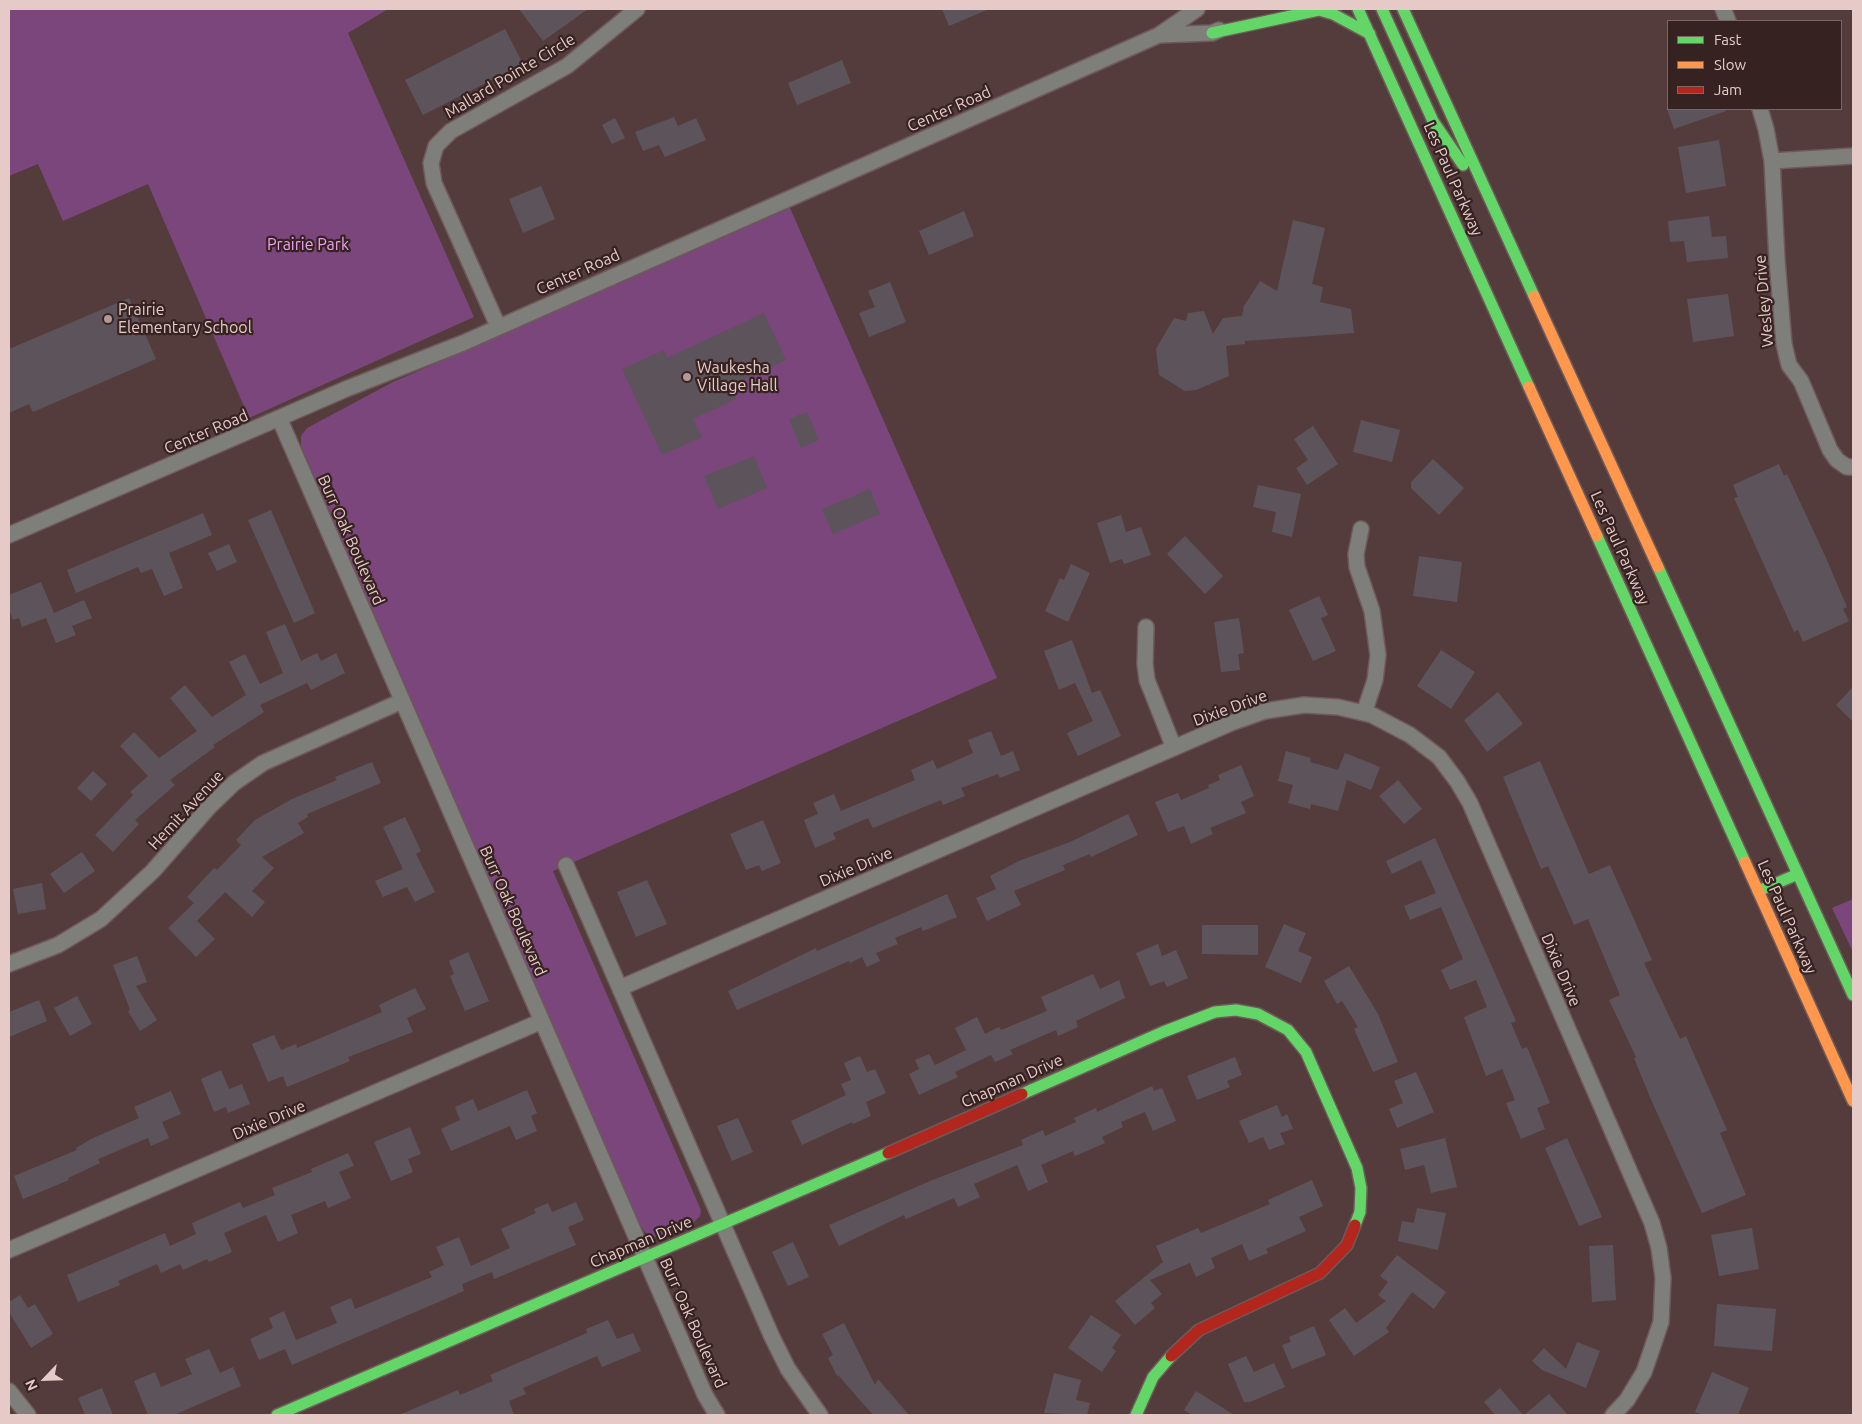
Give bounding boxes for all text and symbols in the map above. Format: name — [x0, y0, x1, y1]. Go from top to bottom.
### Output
legend — [1667, 20, 1842, 110]
street label: Mallard Pointe Circle — [441, 30, 579, 122]
text: Fast — [1714, 31, 1741, 48]
text: Slow — [1714, 56, 1746, 73]
text: Jam — [1714, 81, 1742, 98]
street label: Center Road — [904, 82, 994, 136]
street label: Les Paul Parkway — [1419, 119, 1487, 239]
park label: Prairie Park — [267, 235, 349, 255]
street label: Center Road — [533, 245, 623, 299]
street label: Wesley Drive — [1750, 254, 1778, 348]
place label: Prairie Elementary School — [118, 300, 252, 338]
marker: Prairie Elementary School — [102, 313, 114, 325]
place label: Waukesha Village Hall — [697, 358, 778, 396]
marker: Waukesha Village Hall — [681, 371, 693, 383]
street label: Center Road — [161, 406, 251, 458]
street label: Burr Oak Boulevard — [314, 472, 388, 608]
street label: Les Paul Parkway — [1586, 488, 1654, 608]
street label: Dixie Drive — [1190, 686, 1270, 730]
street label: Hemit Avenue — [144, 766, 228, 854]
street label: Burr Oak Boulevard — [476, 843, 550, 979]
street label: Dixie Drive — [817, 843, 895, 891]
street label: Les Paul Parkway — [1753, 857, 1821, 977]
street label: Dixie Drive — [1537, 931, 1585, 1009]
street label: Chapman Drive — [958, 1050, 1066, 1112]
street label: Dixie Drive — [230, 1096, 308, 1144]
street label: Chapman Drive — [587, 1212, 695, 1272]
street label: Burr Oak Boulevard — [656, 1255, 730, 1391]
north arrow — [20, 1354, 70, 1404]
text: N — [22, 1377, 41, 1393]

